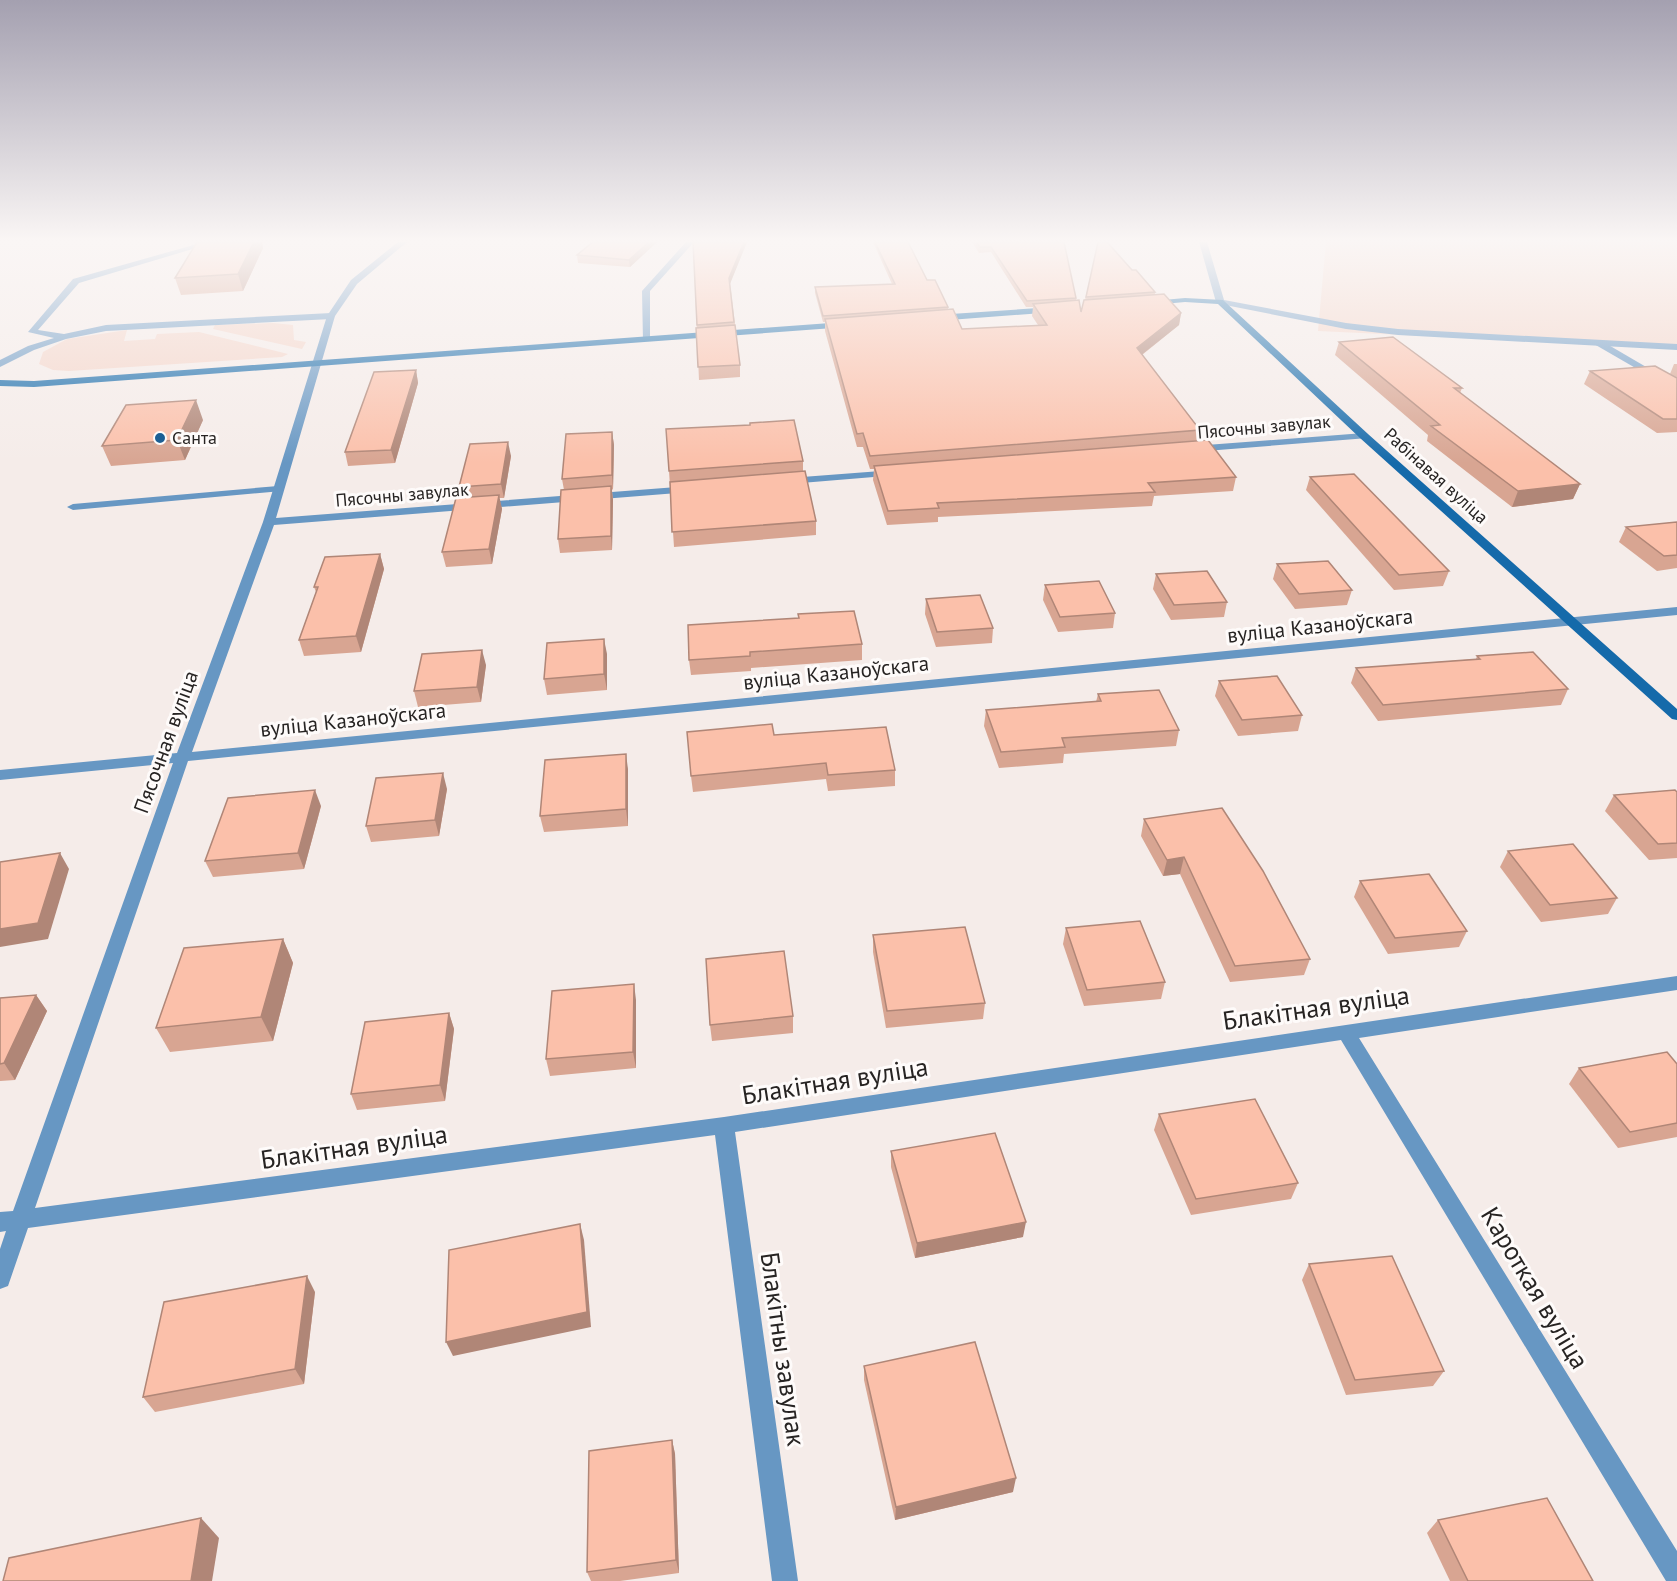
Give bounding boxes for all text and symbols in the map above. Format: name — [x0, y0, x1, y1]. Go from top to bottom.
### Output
street label: Пясочны завулак — [1196, 409, 1332, 444]
street label: Рабінавая вуліца — [1379, 423, 1493, 529]
place label: Санта — [172, 426, 217, 449]
marker: Санта — [153, 431, 167, 445]
street label: Пясочны завулак — [334, 477, 470, 512]
street label: вуліца Казаноўскага — [1226, 602, 1414, 649]
street label: вуліца Казаноўскага — [742, 649, 930, 696]
street label: Пясочная вуліца — [127, 667, 204, 817]
street label: вуліца Казаноўскага — [259, 696, 447, 743]
street label: Блакітная вуліца — [1220, 978, 1411, 1037]
street label: Блакітная вуліца — [739, 1049, 930, 1112]
street label: Блакітная вуліца — [258, 1117, 449, 1176]
street label: Кароткая вуліца — [1474, 1201, 1597, 1375]
street label: Блакітны завулак — [754, 1250, 814, 1449]

